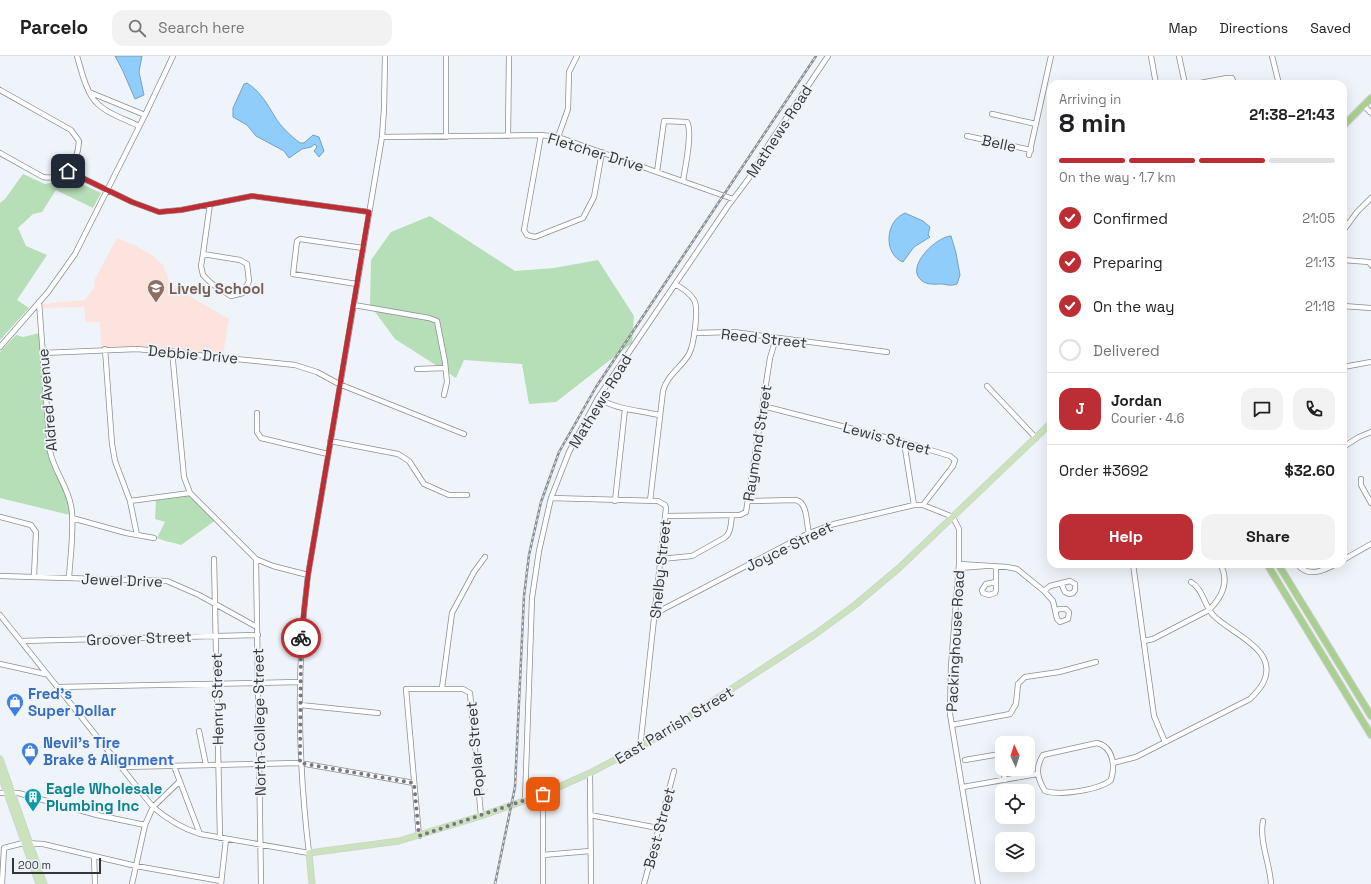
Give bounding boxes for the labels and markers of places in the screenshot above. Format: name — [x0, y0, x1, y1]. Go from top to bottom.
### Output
pin — [51, 154, 85, 188]
school or university icon: Lively School — [146, 278, 166, 303]
place label: Lively School — [169, 279, 264, 298]
place label: Fred's Super Dollar — [28, 684, 116, 720]
shop icon: Fred's Super Dollar — [5, 692, 25, 717]
place label: Nevil's Tire Brake & Alignment — [43, 733, 174, 769]
shop icon: Nevil's Tire Brake & Alignment — [20, 741, 40, 766]
pin — [526, 777, 560, 811]
place label: Eagle Wholesale Plumbing Inc — [46, 779, 163, 815]
building icon: Eagle Wholesale Plumbing Inc — [23, 787, 43, 812]

